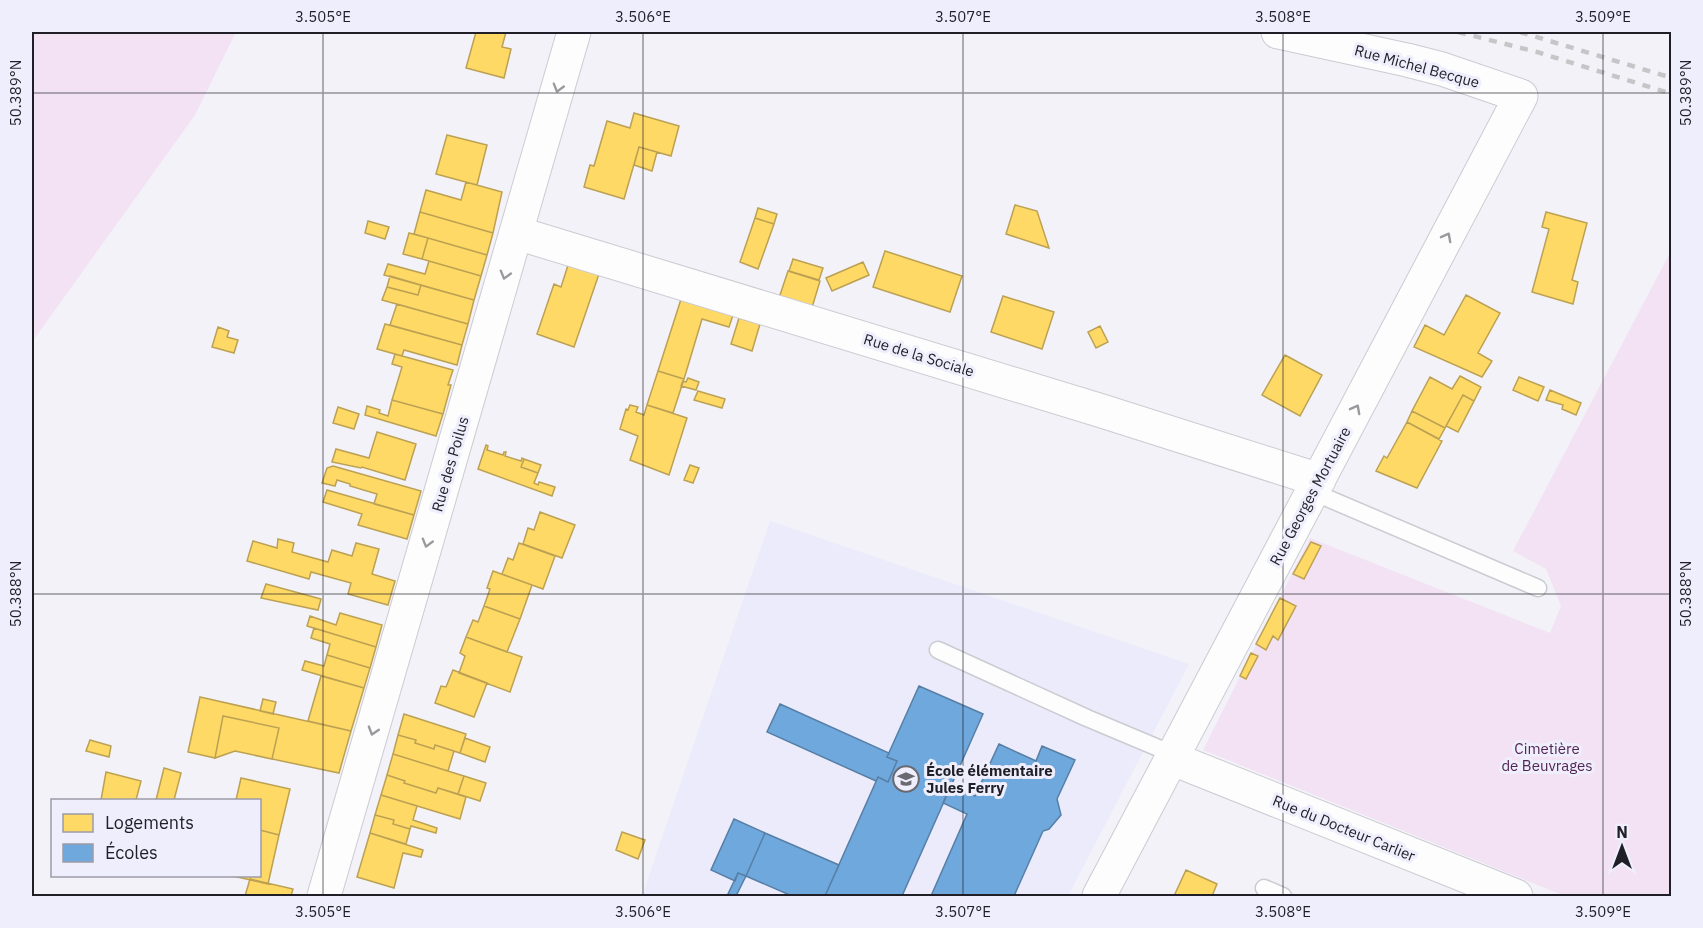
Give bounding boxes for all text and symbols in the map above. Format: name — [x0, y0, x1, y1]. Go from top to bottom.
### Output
text: 3.505°E — [295, 7, 351, 26]
text: 3.506°E — [615, 7, 671, 26]
text: 3.507°E — [935, 7, 991, 26]
text: 3.508°E — [1255, 7, 1311, 26]
text: 3.509°E — [1575, 7, 1631, 26]
street label: Rue Michel Becque — [1352, 40, 1482, 92]
text: 50.389°N — [6, 60, 25, 126]
text: 50.389°N — [1676, 60, 1695, 126]
one-way arrow — [553, 82, 565, 93]
one-way arrow — [1440, 232, 1451, 243]
one-way arrow — [500, 269, 512, 280]
street label: Rue de la Sociale — [861, 329, 977, 381]
one-way arrow — [1349, 405, 1360, 416]
street label: Rue des Poilus — [427, 414, 473, 514]
street label: Rue Georges Mortuaire — [1265, 423, 1355, 569]
one-way arrow — [422, 538, 435, 548]
text: 50.388°N — [6, 561, 25, 627]
text: 50.388°N — [1676, 561, 1695, 627]
one-way arrow — [368, 725, 380, 735]
park label: Cimetière de Beuvrages — [1501, 739, 1593, 775]
place label: École élémentaire Jules Ferry — [926, 761, 1053, 797]
school or university icon: École élémentaire Jules Ferry — [891, 764, 921, 794]
street label: Rue du Docteur Carlier — [1270, 791, 1419, 865]
legend — [51, 799, 261, 877]
text: Logements — [105, 811, 194, 834]
north arrow — [1592, 817, 1652, 877]
text: N — [1616, 822, 1628, 842]
text: Écoles — [105, 841, 158, 864]
text: 3.505°E — [295, 902, 351, 921]
text: 3.506°E — [615, 902, 671, 921]
text: 3.507°E — [935, 902, 991, 921]
text: 3.508°E — [1255, 902, 1311, 921]
text: 3.509°E — [1575, 902, 1631, 921]

